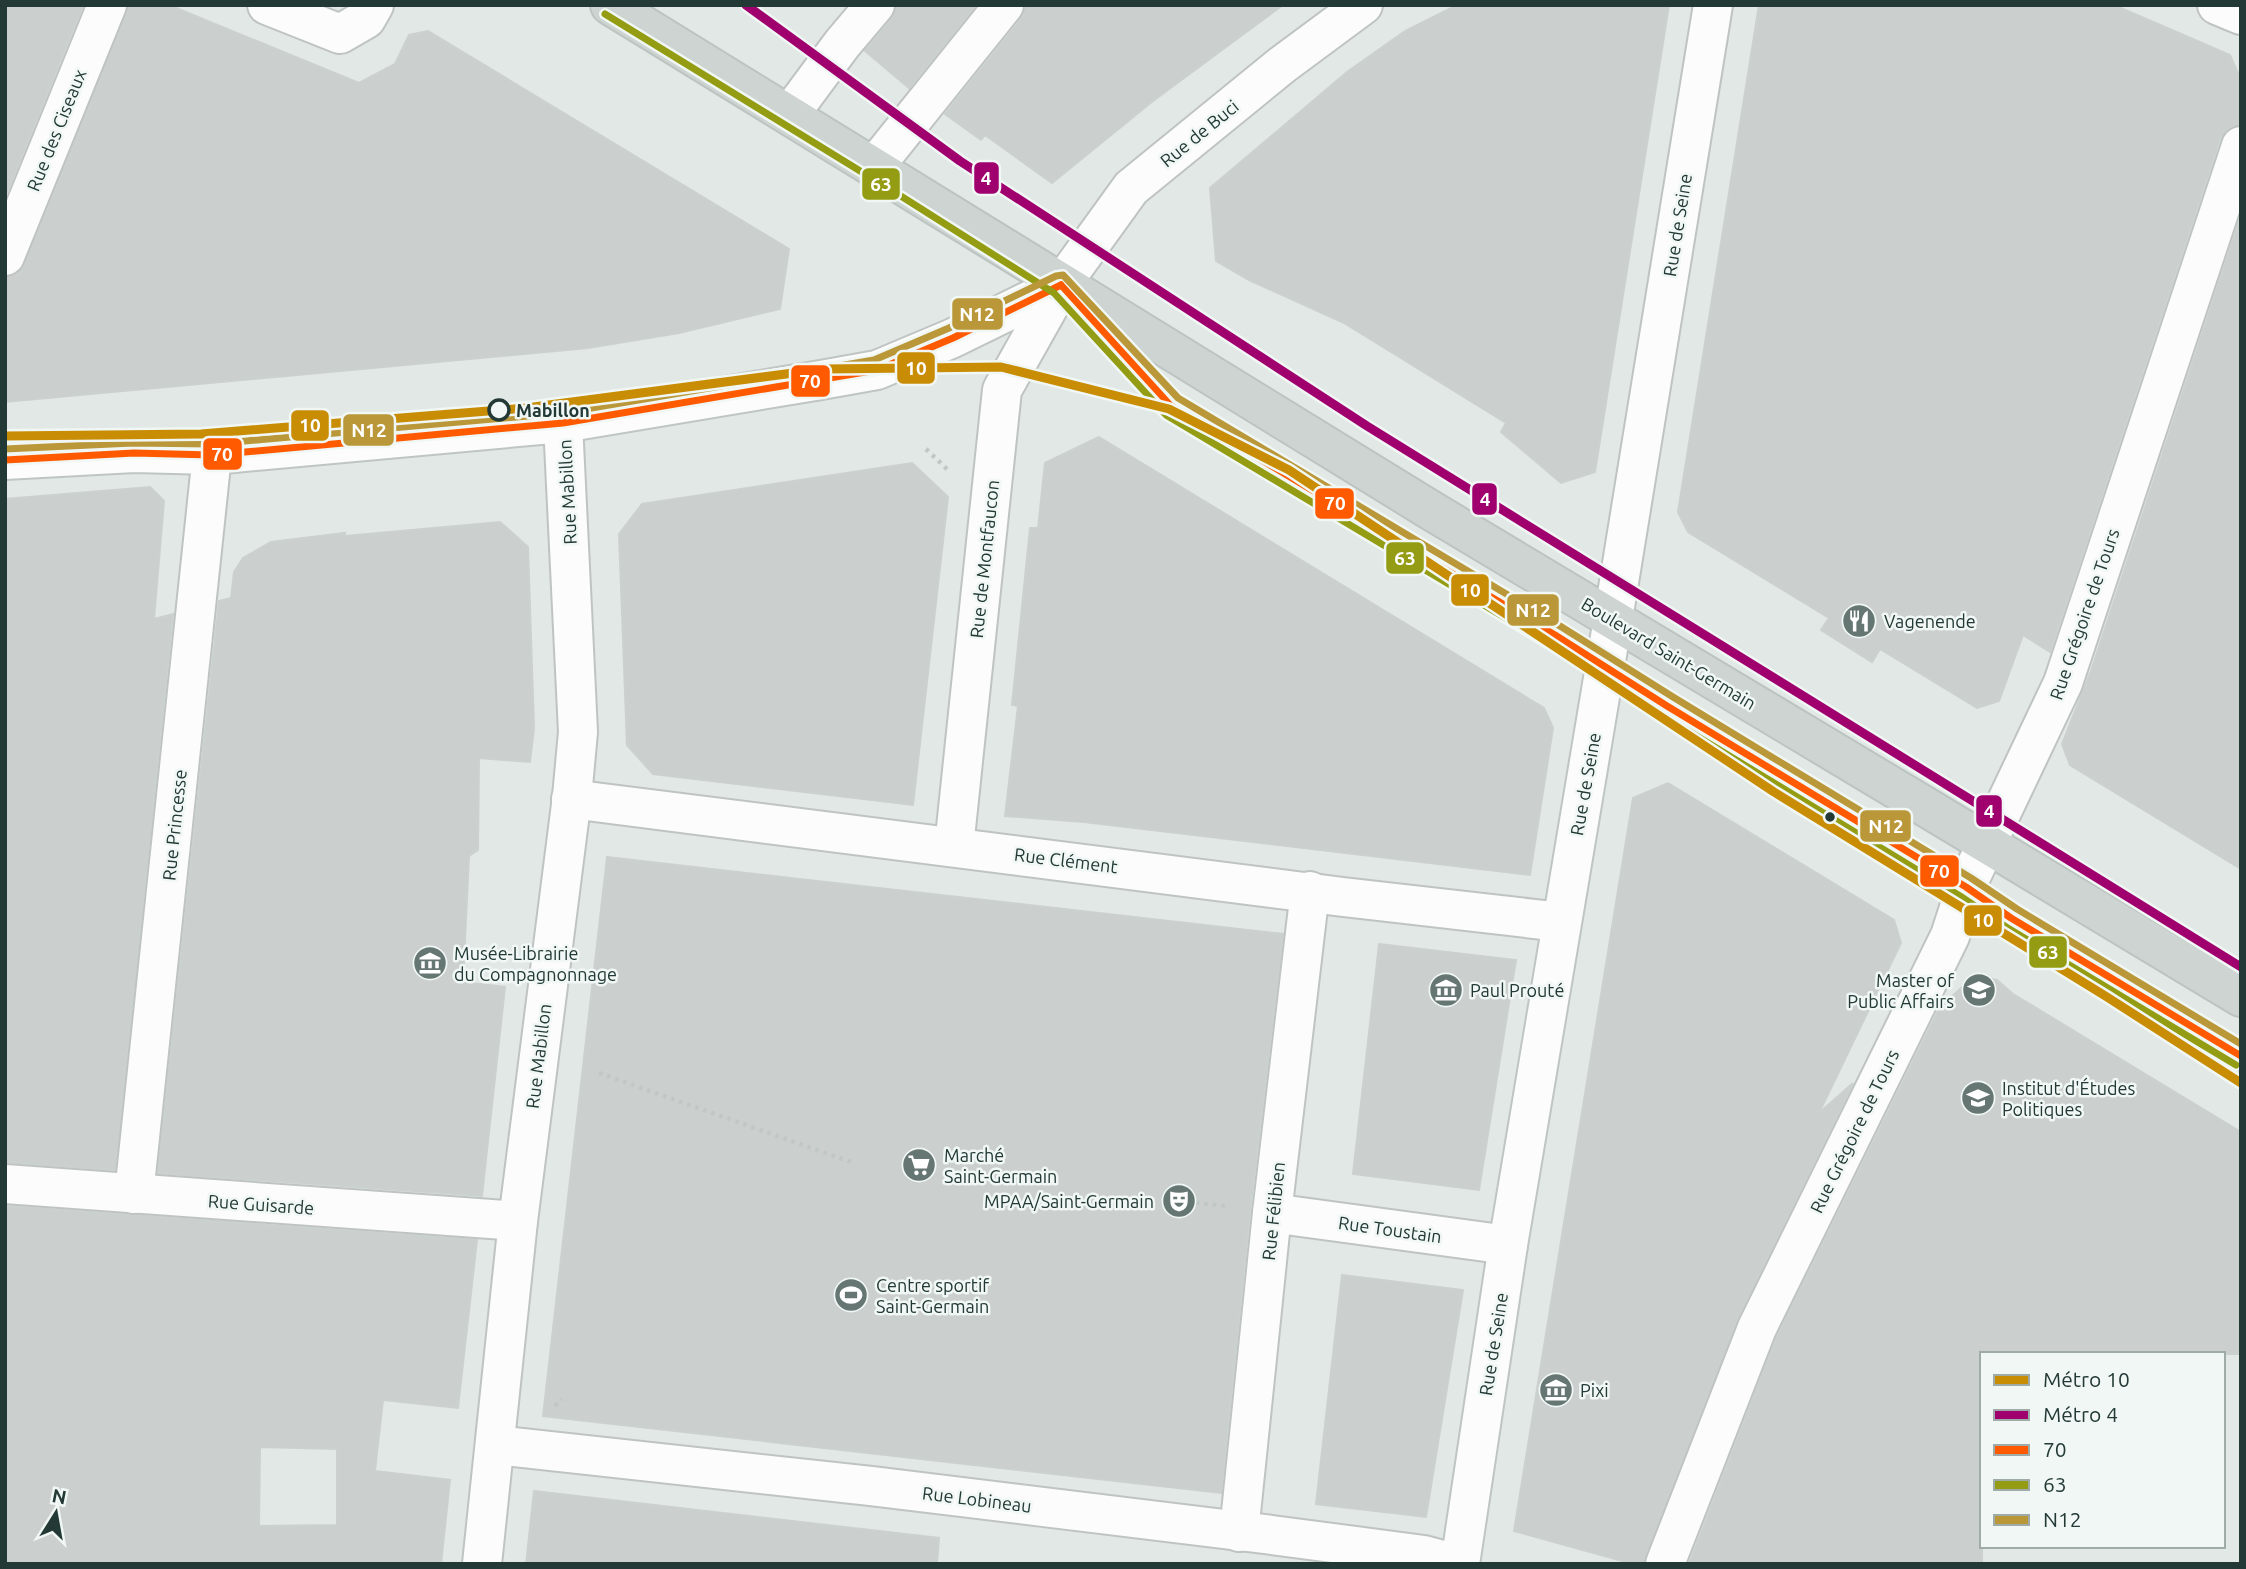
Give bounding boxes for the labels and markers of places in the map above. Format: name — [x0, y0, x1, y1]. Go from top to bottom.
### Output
marker: Mabillon — [488, 399, 510, 421]
place label: Mabillon — [516, 400, 590, 420]
restaurant icon: Vagenende — [1840, 602, 1878, 640]
place label: Vagenende — [1884, 611, 1976, 631]
unlabelled marker — [1823, 810, 1837, 824]
place label: Musée-Librairie du Compagnonnage — [454, 943, 617, 984]
museum icon: Musée-Librairie du Compagnonnage — [411, 944, 449, 982]
place label: Master of Public Affairs — [1847, 970, 1954, 1011]
museum icon: Paul Prouté — [1427, 971, 1465, 1009]
school or university icon: Master of Public Affairs — [1960, 971, 1998, 1009]
place label: Paul Prouté — [1470, 980, 1564, 1000]
place label: Institut d'Études Politiques — [2002, 1077, 2135, 1119]
school or university icon: Institut d'Études Politiques — [1959, 1079, 1997, 1117]
place label: Marché Saint-Germain — [944, 1145, 1057, 1186]
supermarket icon: Marché Saint-Germain — [900, 1146, 938, 1184]
theatre icon: MPAA/Saint-Germain — [1160, 1182, 1198, 1220]
place label: MPAA/Saint-Germain — [984, 1191, 1154, 1211]
place label: Centre sportif Saint-Germain — [876, 1275, 989, 1316]
sports icon: Centre sportif Saint-Germain — [832, 1276, 870, 1314]
museum icon: Pixi — [1537, 1371, 1575, 1409]
place label: Pixi — [1580, 1380, 1609, 1400]

